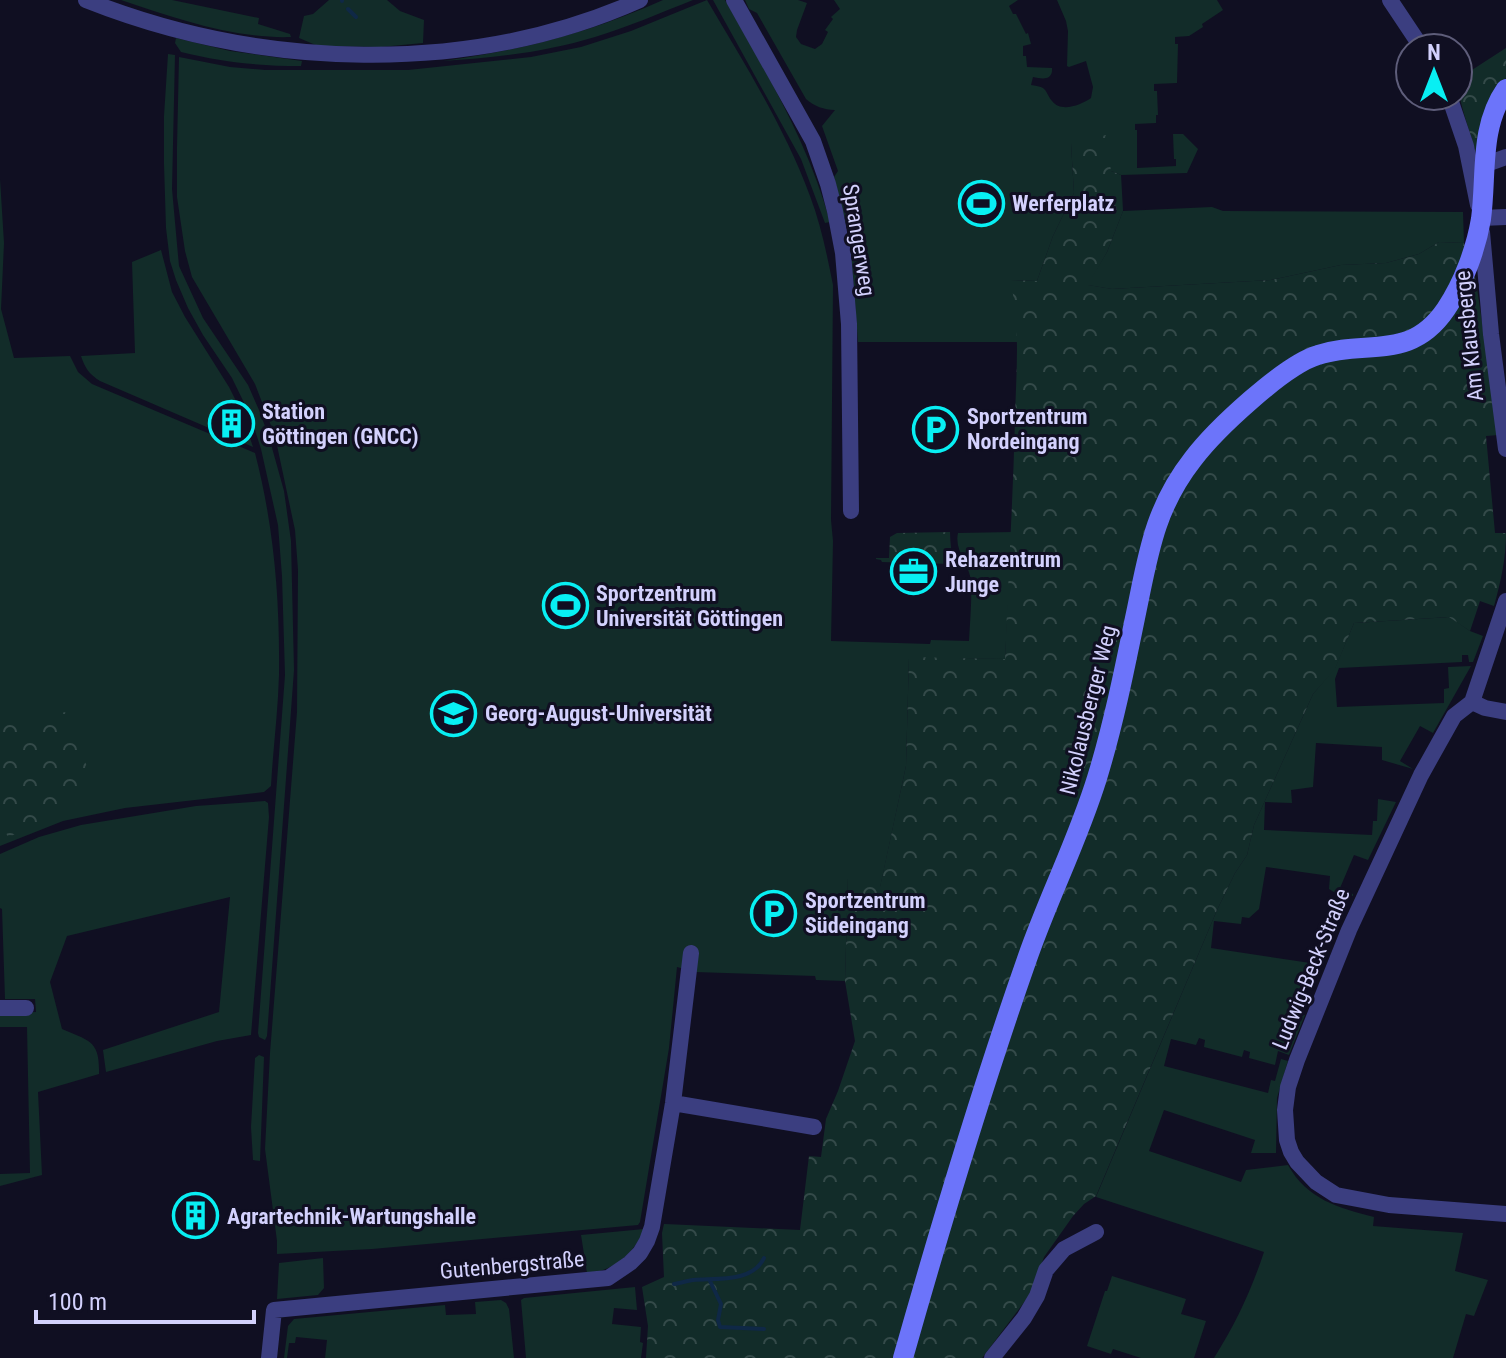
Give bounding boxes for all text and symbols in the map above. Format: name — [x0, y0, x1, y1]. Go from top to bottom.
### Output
north arrow — [1394, 32, 1474, 112]
text: N — [1427, 40, 1441, 65]
sports icon: Werferplatz — [957, 179, 1005, 227]
street label: Sprangerweg — [838, 182, 880, 298]
place label: Werferplatz — [1012, 191, 1114, 216]
street label: Am Klausberge — [1450, 269, 1488, 403]
place label: Station Göttingen (GNCC) — [262, 399, 419, 449]
building icon: Station Göttingen (GNCC) — [207, 400, 255, 448]
place label: Sportzentrum Nordeingang — [967, 404, 1088, 454]
parking icon: Sportzentrum Nordeingang — [912, 405, 960, 453]
place label: Rehazentrum Junge — [945, 547, 1061, 597]
office icon: Rehazentrum Junge — [890, 548, 938, 596]
place label: Sportzentrum Universität Göttingen — [596, 581, 783, 631]
sports icon: Sportzentrum Universität Göttingen — [541, 582, 589, 630]
street label: Nikolausberger Weg — [1055, 623, 1121, 797]
school or university icon: Georg-August-Universität — [430, 689, 478, 737]
place label: Georg-August-Universität — [485, 701, 712, 726]
street label: Ludwig-Beck-Straße — [1267, 885, 1355, 1053]
place label: Sportzentrum Südeingang — [805, 888, 926, 938]
parking icon: Sportzentrum Südeingang — [750, 889, 798, 937]
building icon: Agrartechnik-Wartungshalle — [172, 1192, 220, 1240]
place label: Agrartechnik-Wartungshalle — [227, 1204, 476, 1229]
street label: Gutenbergstraße — [439, 1246, 585, 1284]
scale bar — [36, 1274, 254, 1324]
text: 100 m — [48, 1288, 107, 1316]

